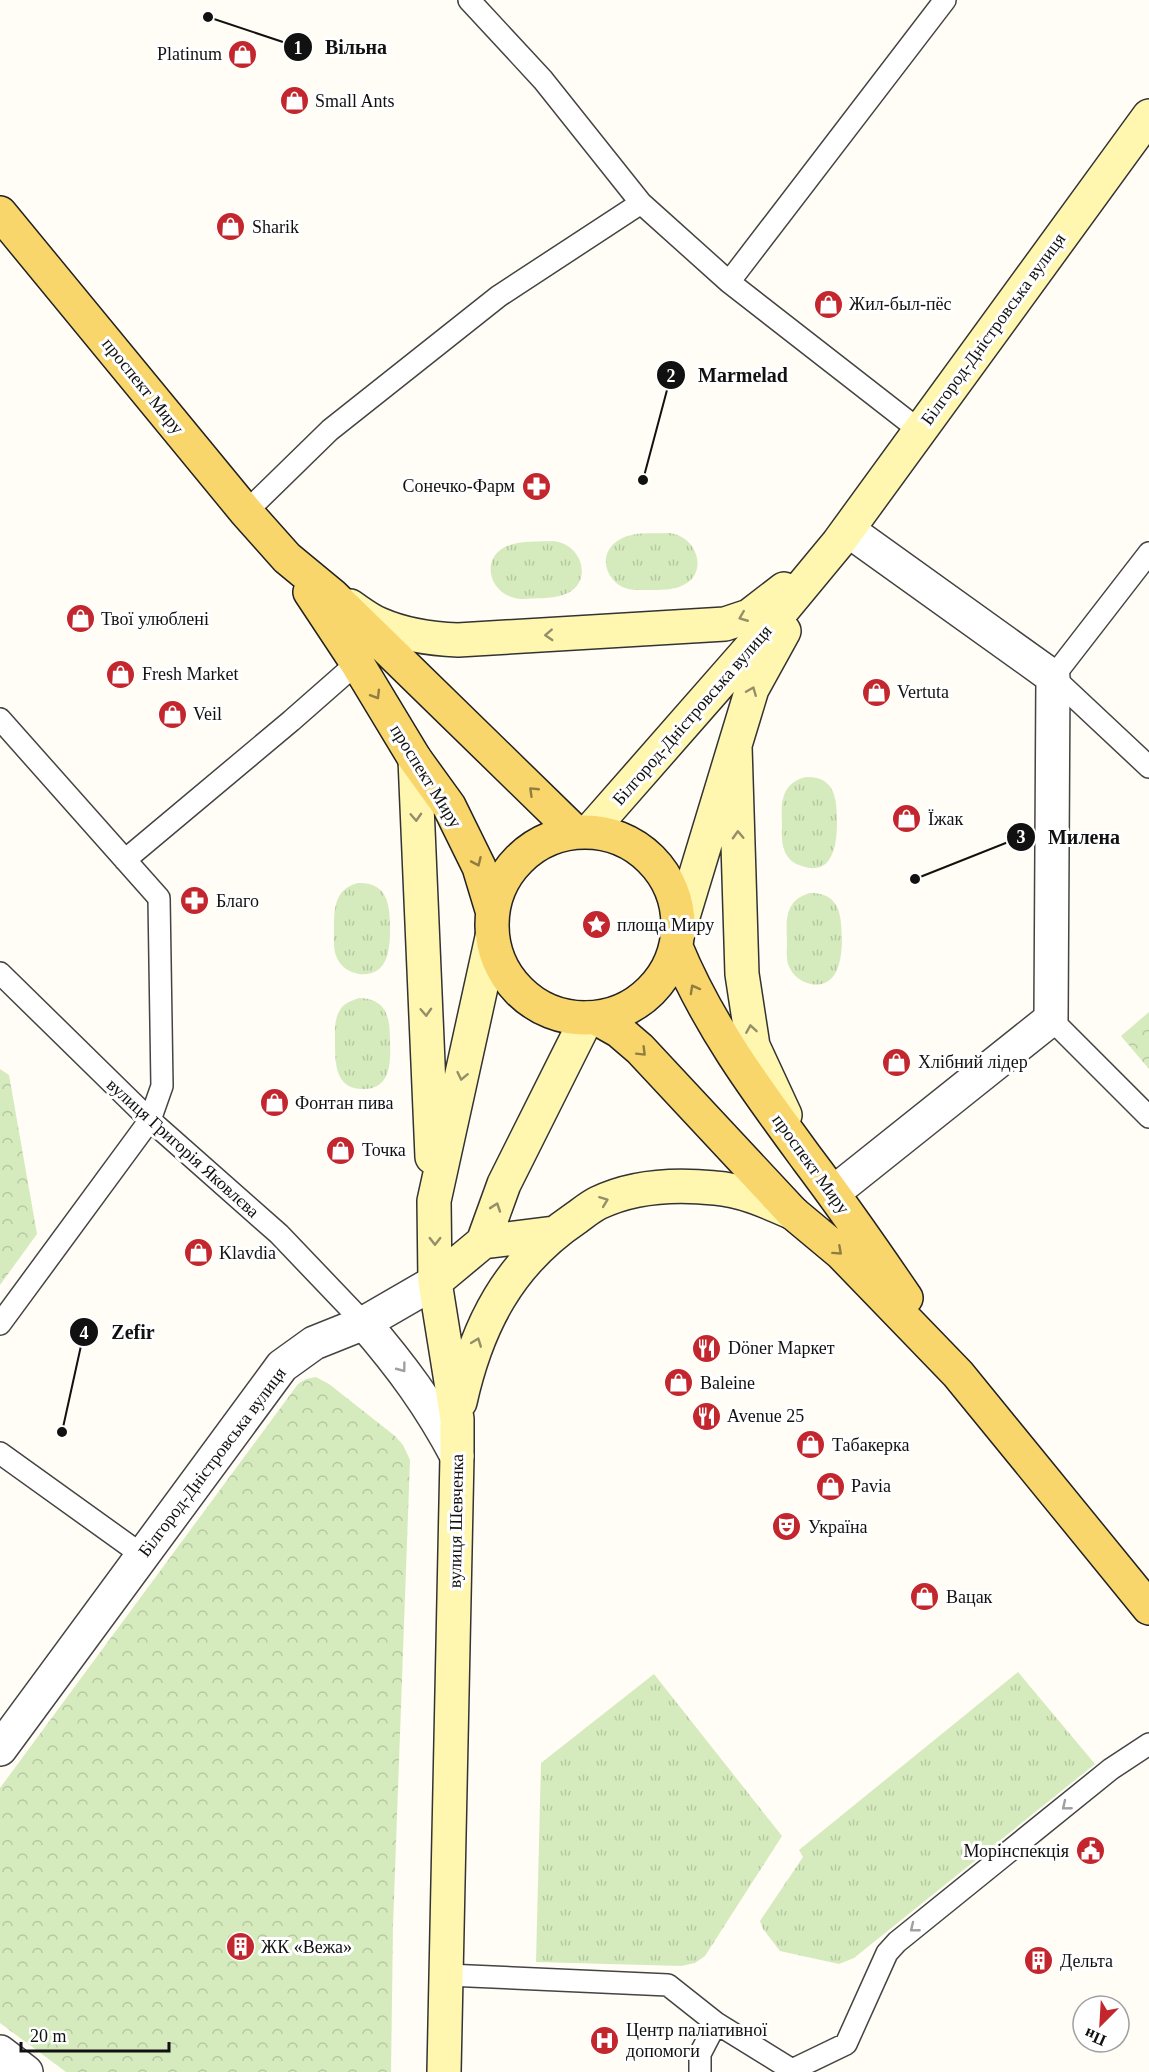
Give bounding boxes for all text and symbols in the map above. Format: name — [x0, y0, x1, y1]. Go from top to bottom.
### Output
callout: Вільна — [283, 28, 399, 66]
text: Вільна — [325, 36, 387, 58]
shop icon: Platinum — [227, 38, 259, 70]
text: 1 — [294, 38, 303, 58]
place label: Platinum — [157, 44, 222, 64]
shop icon: Small Ants — [278, 85, 310, 117]
place label: Small Ants — [315, 91, 395, 111]
shop icon: Sharik — [215, 211, 247, 243]
place label: Sharik — [252, 217, 299, 237]
street label: Білгород-Дністровська вулиця — [917, 229, 1069, 429]
shop icon: Жил-был-пёс — [812, 288, 844, 320]
place label: Жил-был-пёс — [849, 294, 952, 314]
street label: проспект Миру — [98, 334, 188, 438]
callout: Marmelad — [656, 356, 800, 394]
text: Marmelad — [698, 364, 788, 386]
text: 2 — [667, 366, 676, 386]
pharmacy icon: Сонечко-Фарм — [520, 470, 552, 502]
place label: Сонечко-Фарм — [403, 476, 515, 496]
shop icon: Твої улюблені — [64, 603, 96, 635]
place label: Твої улюблені — [101, 609, 209, 629]
one-way arrow — [738, 610, 749, 622]
street label: Білгород-Дністровська вулиця — [608, 621, 776, 809]
one-way arrow — [545, 629, 554, 642]
shop icon: Fresh Market — [105, 658, 137, 690]
place label: Fresh Market — [142, 664, 238, 684]
shop icon: Vertuta — [860, 676, 892, 708]
place label: Vertuta — [897, 682, 949, 702]
one-way arrow — [745, 686, 757, 697]
one-way arrow — [369, 689, 381, 699]
shop icon: Veil — [156, 698, 188, 730]
place label: Veil — [193, 704, 222, 724]
street label: проспект Миру — [386, 721, 466, 831]
one-way arrow — [530, 787, 540, 798]
shop icon: Їжак — [891, 803, 923, 835]
place label: Їжак — [928, 809, 963, 829]
one-way arrow — [410, 813, 423, 822]
callout: Милена — [1006, 818, 1132, 856]
text: Милена — [1048, 826, 1120, 848]
text: 3 — [1017, 827, 1026, 847]
one-way arrow — [731, 831, 744, 840]
one-way arrow — [469, 856, 481, 867]
pharmacy icon: Благо — [179, 885, 211, 917]
place label: Благо — [216, 891, 259, 911]
place icon: площа Миру — [580, 909, 612, 941]
place label: площа Миру — [617, 915, 714, 935]
one-way arrow — [690, 985, 701, 995]
one-way arrow — [419, 1007, 432, 1016]
one-way arrow — [745, 1025, 757, 1034]
one-way arrow — [635, 1045, 646, 1056]
shop icon: Хлібний лідер — [881, 1046, 913, 1078]
place label: Хлібний лідер — [918, 1052, 1028, 1072]
one-way arrow — [456, 1071, 469, 1081]
street label: вулиця Григорія Яковлєва — [103, 1074, 263, 1222]
shop icon: Фонтан пива — [258, 1087, 290, 1119]
place label: Фонтан пива — [295, 1093, 394, 1113]
street label: проспект Миру — [768, 1110, 854, 1218]
shop icon: Точка — [325, 1134, 357, 1166]
place label: Точка — [362, 1140, 406, 1160]
one-way arrow — [599, 1196, 609, 1209]
one-way arrow — [488, 1202, 501, 1213]
shop icon: Klavdia — [182, 1237, 214, 1269]
one-way arrow — [429, 1237, 441, 1246]
place label: Klavdia — [219, 1243, 276, 1263]
one-way arrow — [831, 1244, 841, 1255]
callout: Zefir — [69, 1313, 166, 1351]
text: Zefir — [111, 1321, 155, 1343]
text: 4 — [80, 1323, 89, 1343]
restaurant icon: Döner Маркет — [691, 1332, 723, 1364]
one-way arrow — [470, 1338, 483, 1348]
place label: Döner Маркет — [728, 1338, 835, 1358]
one-way arrow — [395, 1362, 406, 1373]
street label: Білгород-Дністровська вулиця — [134, 1363, 290, 1561]
shop icon: Baleine — [663, 1367, 695, 1399]
place label: Baleine — [700, 1373, 755, 1393]
restaurant icon: Avenue 25 — [690, 1400, 722, 1432]
place label: Avenue 25 — [727, 1406, 804, 1426]
shop icon: Табакерка — [795, 1429, 827, 1461]
place label: Табакерка — [832, 1435, 909, 1455]
street label: вулиця Шевченка — [445, 1454, 467, 1588]
shop icon: Pavia — [814, 1470, 846, 1502]
place label: Pavia — [851, 1476, 891, 1496]
theatre icon: Україна — [771, 1511, 803, 1543]
place label: Україна — [808, 1517, 868, 1537]
shop icon: Вацак — [909, 1581, 941, 1613]
place label: Вацак — [946, 1587, 993, 1607]
one-way arrow — [1062, 1799, 1073, 1810]
public building icon: Морінспекція — [1074, 1835, 1106, 1867]
place label: Морінспекція — [964, 1841, 1069, 1861]
one-way arrow — [910, 1921, 921, 1932]
building icon: ЖК «Вежа» — [224, 1931, 256, 1963]
place label: ЖК «Вежа» — [261, 1937, 352, 1957]
building icon: Дельта — [1023, 1945, 1055, 1977]
place label: Дельта — [1060, 1951, 1113, 1971]
north arrow — [1071, 1994, 1131, 2054]
scale bar — [21, 2015, 170, 2053]
place label: Центр паліативної допомоги — [626, 2020, 767, 2061]
hospital icon: Центр паліативної допомоги — [589, 2024, 621, 2056]
text: Пн — [1082, 2025, 1108, 2049]
text: 20 m — [30, 2026, 67, 2046]

